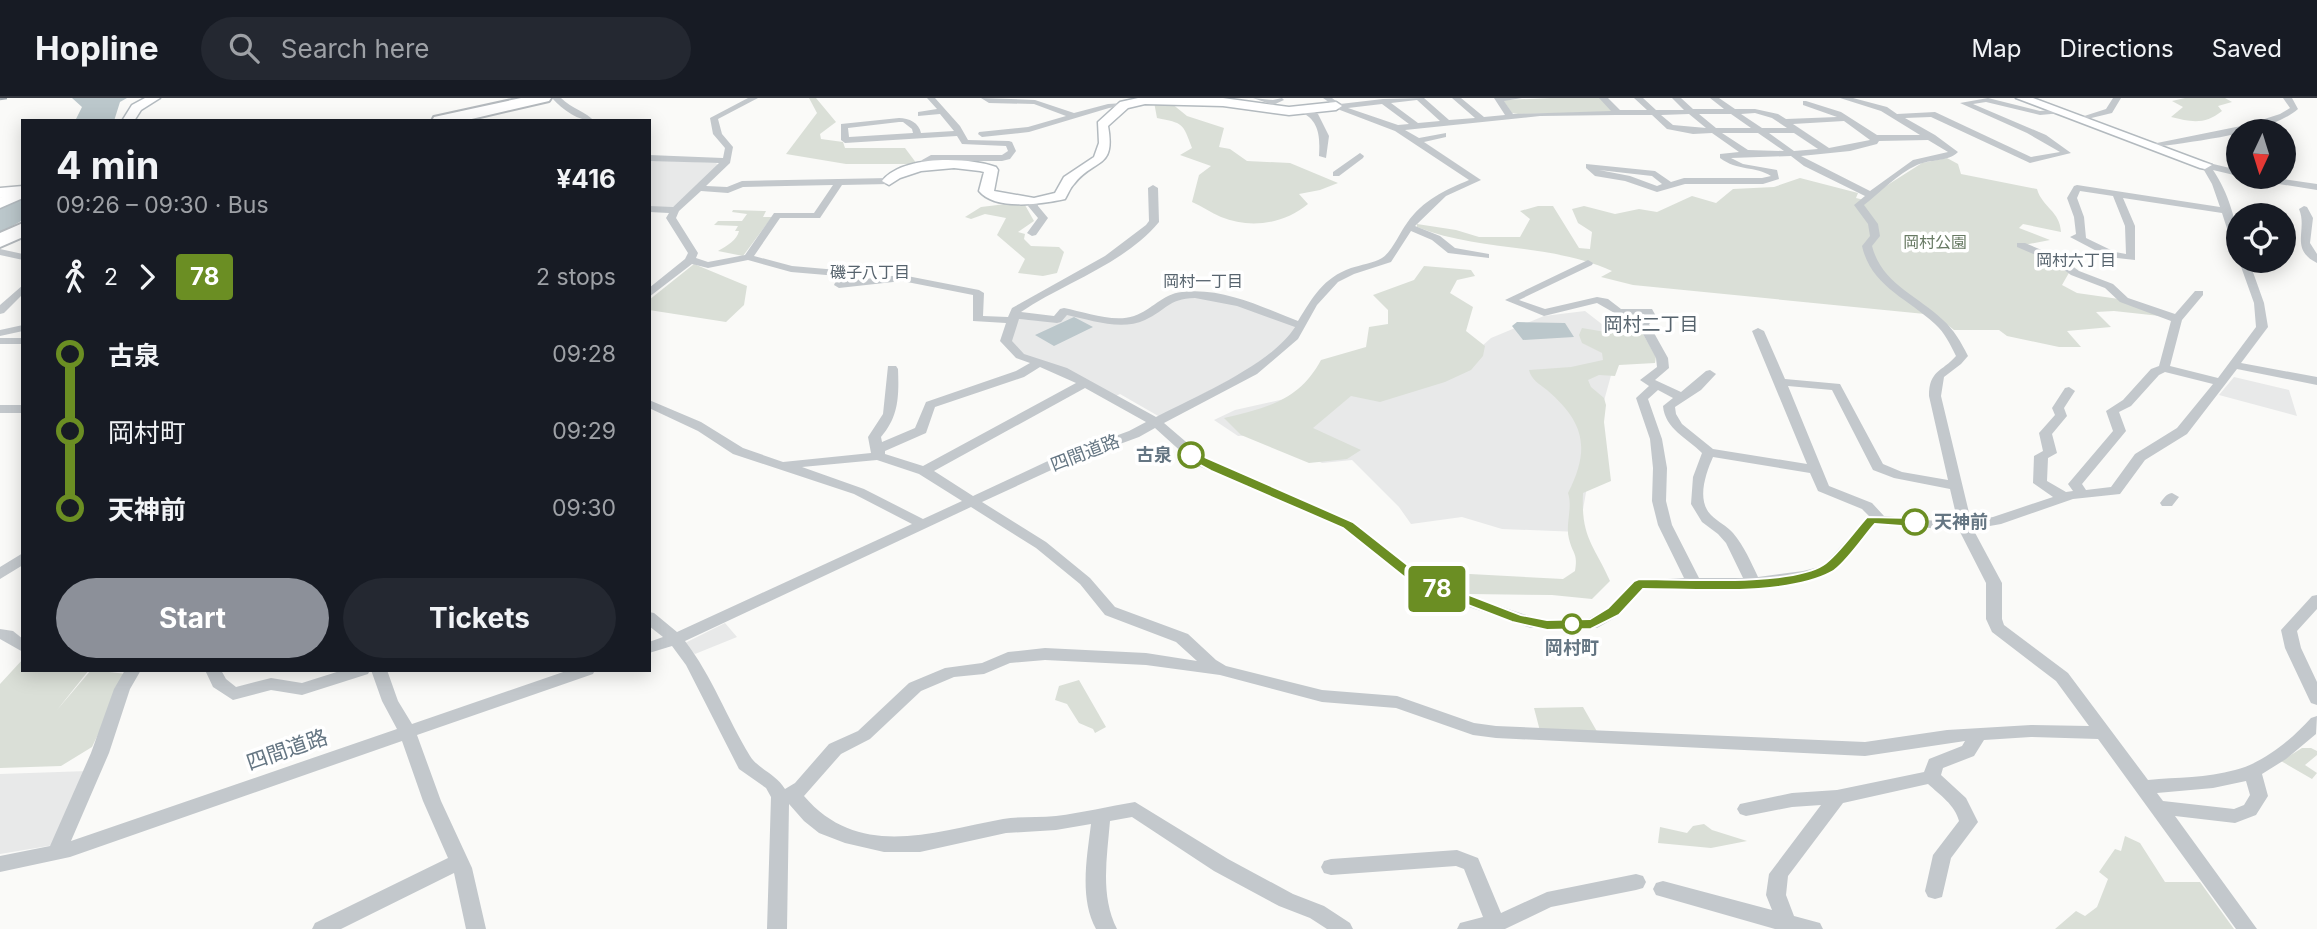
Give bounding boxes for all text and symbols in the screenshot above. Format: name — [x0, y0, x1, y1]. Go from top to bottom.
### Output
search box — [201, 17, 691, 80]
text: Hopline — [35, 28, 159, 68]
icon: search — [225, 29, 263, 67]
text: Search here — [281, 33, 429, 64]
text: Map — [1972, 34, 2021, 63]
text: Directions — [2059, 34, 2174, 63]
text: Saved — [2212, 34, 2282, 63]
north arrow — [2226, 119, 2296, 189]
map controls — [2226, 119, 2296, 273]
text: 4 min — [56, 142, 159, 188]
text: ¥416 — [556, 163, 616, 194]
text: 09:26 – 09:30 · Bus — [56, 191, 269, 219]
button: locate — [2226, 203, 2296, 273]
park label: 岡村公園 — [1903, 232, 1967, 252]
district label: 岡村六丁目 — [2036, 250, 2116, 270]
icon: walk — [56, 258, 94, 296]
icon: forward — [128, 258, 166, 296]
text: 78 — [190, 262, 219, 291]
district label: 磯子八丁目 — [830, 262, 910, 282]
text: 2 — [104, 263, 118, 291]
text: 2 stops — [536, 263, 616, 291]
district label: 岡村一丁目 — [1163, 271, 1243, 291]
district label: 岡村二丁目 — [1603, 313, 1699, 336]
text: 古泉 — [108, 340, 160, 371]
text: 09:28 — [552, 340, 616, 368]
text: 岡村町 — [108, 417, 186, 448]
text: 09:29 — [552, 417, 616, 445]
street label: 四間道路 — [1047, 430, 1122, 475]
marker: 古泉 — [1178, 442, 1204, 468]
place label: 古泉 — [1136, 444, 1172, 465]
text: 天神前 — [108, 494, 186, 525]
text: 09:30 — [552, 494, 616, 522]
marker: 天神前 — [1902, 509, 1928, 535]
place label: 天神前 — [1934, 511, 1988, 532]
line badge: 78 — [1406, 566, 1468, 612]
text: 78 — [1422, 574, 1452, 603]
button: Start — [56, 578, 329, 658]
button: Tickets — [343, 578, 616, 658]
marker: 岡村町 — [1562, 614, 1582, 634]
place label: 岡村町 — [1545, 637, 1599, 658]
street label: 四間道路 — [243, 724, 331, 775]

